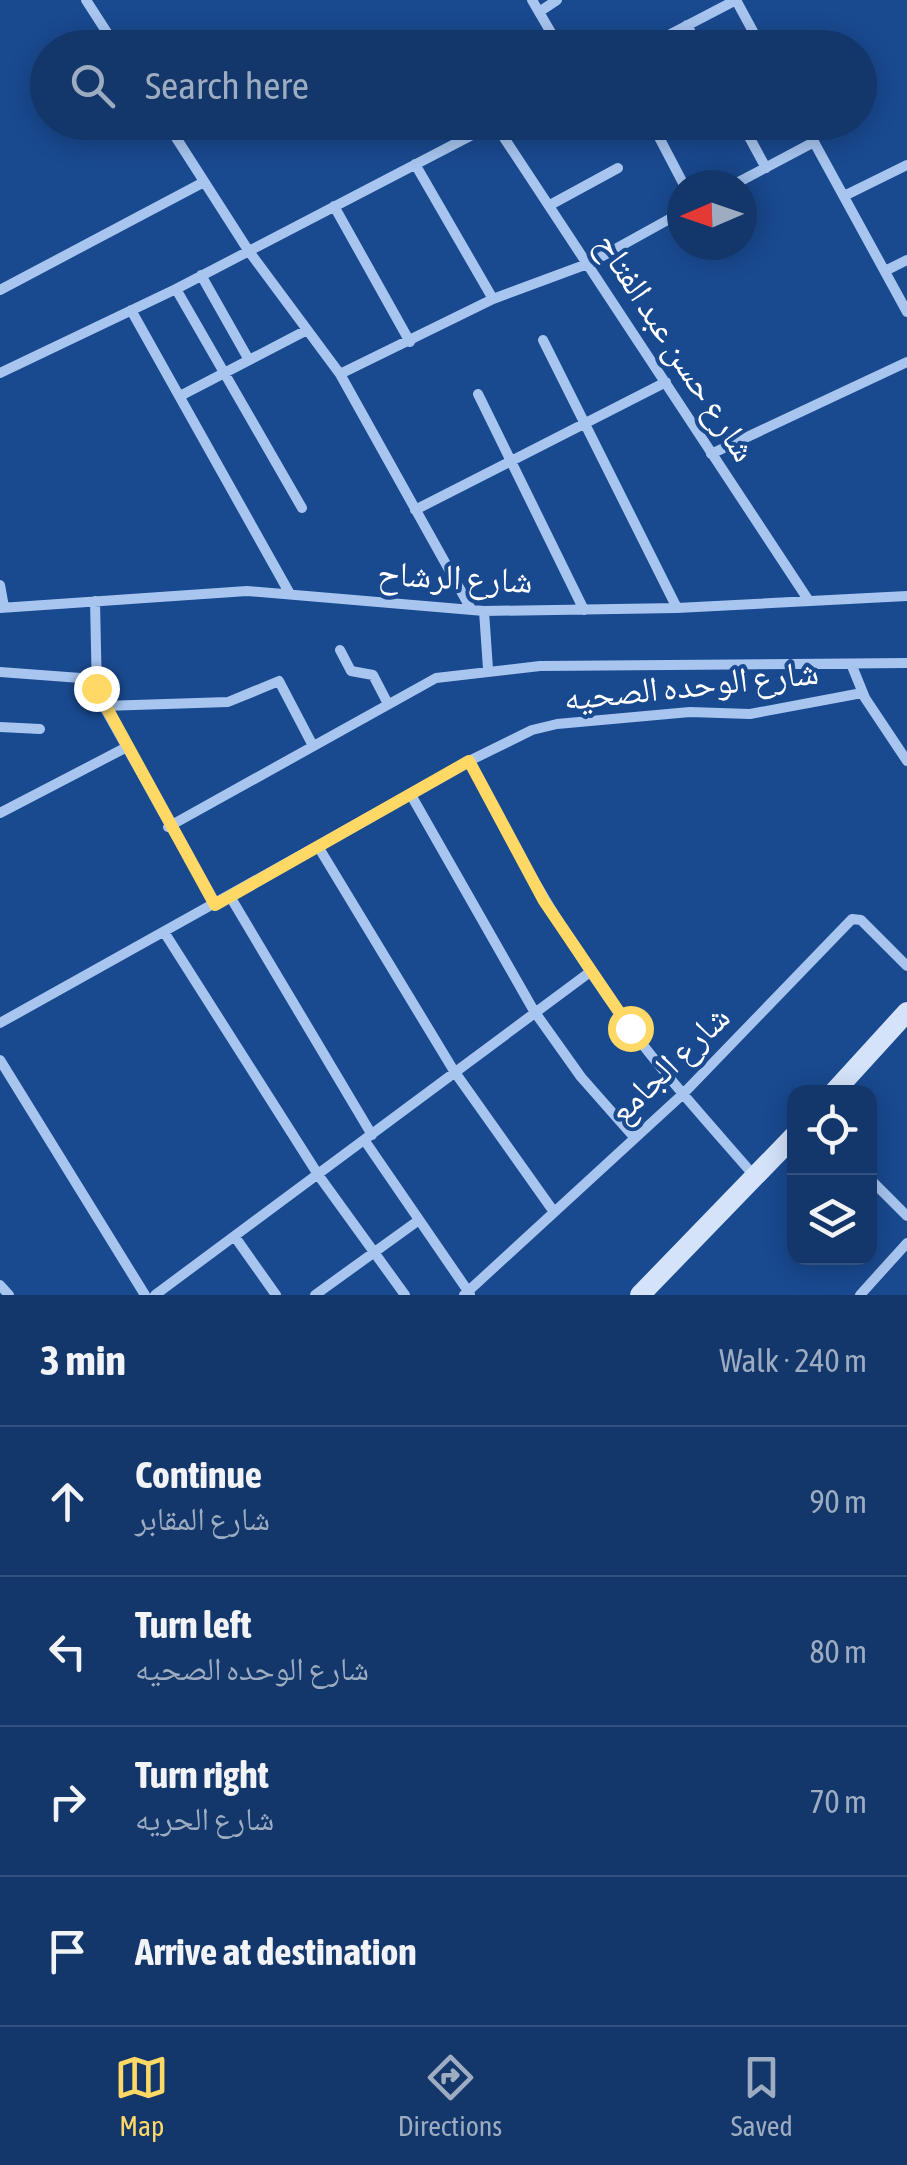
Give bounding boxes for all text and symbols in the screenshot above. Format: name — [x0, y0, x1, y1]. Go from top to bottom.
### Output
search box — [30, 30, 877, 140]
icon: search — [65, 58, 120, 113]
text: Search here — [145, 64, 309, 107]
north arrow — [667, 170, 757, 260]
street label: شارع حسن عبد الفتاح — [586, 225, 766, 470]
street label: شارع الرشاح — [376, 552, 534, 603]
street label: شارع الوحده الصحيه — [561, 651, 821, 720]
route end — [74, 666, 120, 712]
street label: شارع الجامع — [600, 996, 739, 1133]
route start — [608, 1006, 654, 1052]
map controls — [787, 1085, 877, 1265]
button: locate — [787, 1085, 877, 1175]
button: layers — [787, 1175, 877, 1265]
text: 3 min — [40, 1336, 126, 1384]
text: Walk · 240 m — [719, 1342, 867, 1379]
text: Continue — [135, 1453, 262, 1496]
icon: ahead — [40, 1474, 95, 1529]
text: 90 m — [809, 1483, 867, 1520]
text: شارع المقابر — [135, 1500, 270, 1537]
text: Turn left — [135, 1603, 251, 1646]
icon: left — [40, 1624, 95, 1679]
text: 80 m — [809, 1633, 867, 1670]
text: شارع الوحده الصحيه — [135, 1650, 369, 1687]
text: Turn right — [135, 1753, 269, 1796]
icon: right — [40, 1774, 95, 1829]
text: 70 m — [809, 1783, 867, 1820]
text: شارع الحريه — [135, 1800, 274, 1837]
icon: arrive — [40, 1924, 95, 1979]
text: Arrive at destination — [135, 1930, 417, 1973]
tab: Map — [114, 2050, 169, 2142]
tab: Directions — [398, 2050, 502, 2142]
tab: Saved — [731, 2050, 793, 2142]

